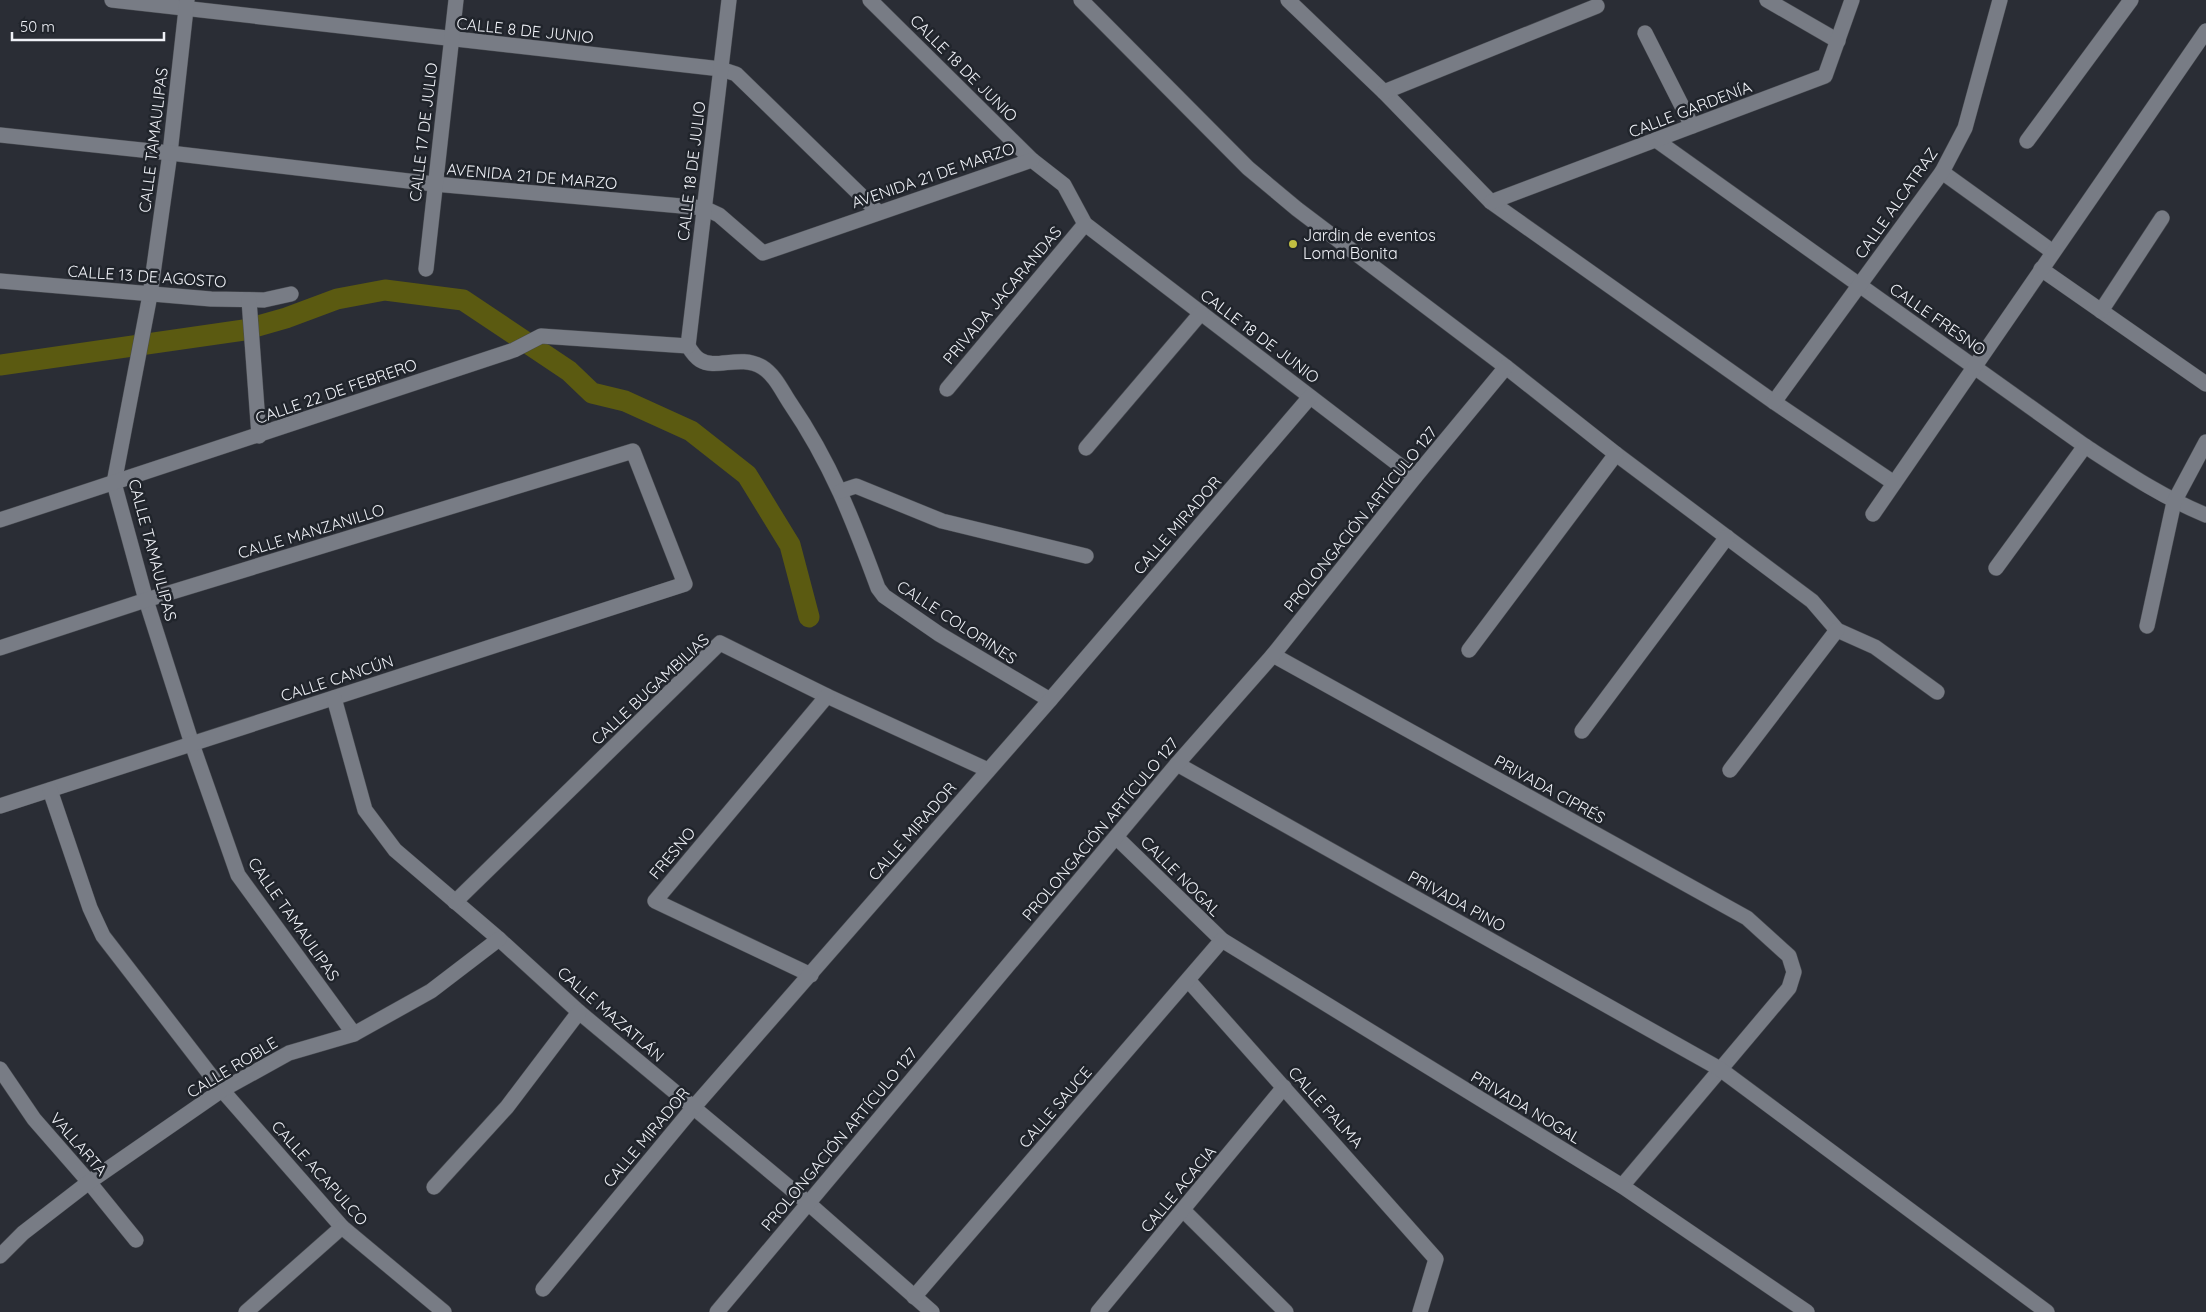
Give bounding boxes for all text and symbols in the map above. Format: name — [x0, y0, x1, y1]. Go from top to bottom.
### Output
scale bar — [12, 10, 165, 42]
street label: CALLE 18 DE JUNIO — [906, 10, 1022, 126]
street label: CALLE 8 DE JUNIO — [455, 13, 595, 47]
text: 50 m — [20, 17, 55, 36]
street label: CALLE 17 DE JULIO — [405, 61, 441, 203]
street label: CALLE TAMAULIPAS — [134, 66, 172, 214]
street label: CALLE GARDENÍA — [1626, 76, 1754, 142]
street label: CALLE 18 DE JULIO — [673, 100, 709, 242]
street label: AVENIDA 21 DE MARZO — [849, 138, 1017, 212]
street label: CALLE ALCATRAZ — [1850, 144, 1942, 262]
street label: AVENIDA 21 DE MARZO — [446, 159, 618, 193]
street label: PRIVADA JACARANDAS — [938, 222, 1066, 368]
place label: Jardin de eventos Loma Bonita — [1303, 225, 1436, 263]
marker: Jardin de eventos Loma Bonita — [1287, 238, 1299, 250]
street label: CALLE 13 DE AGOSTO — [67, 260, 227, 292]
street label: CALLE FRESNO — [1886, 278, 1990, 360]
street label: CALLE 18 DE JUNIO — [1197, 285, 1323, 387]
street label: CALLE 22 DE FEBRERO — [253, 354, 419, 428]
street label: PROLONGACIÓN ARTÍCULO 127 — [1279, 422, 1441, 616]
street label: CALLE MIRADOR — [1129, 472, 1225, 578]
street label: CALLE TAMAULIPAS — [124, 477, 182, 623]
street label: CALLE MANZANILLO — [235, 499, 387, 563]
street label: CALLE COLORINES — [893, 576, 1021, 668]
street label: CALLE BUGAMBILIAS — [587, 629, 713, 749]
street label: CALLE CANCÚN — [278, 650, 396, 706]
street label: PROLONGACIÓN ARTÍCULO 127 — [1018, 733, 1182, 925]
street label: PRIVADA CIPRÉS — [1491, 750, 1609, 828]
street label: CALLE MIRADOR — [864, 778, 960, 884]
street label: FRESNO — [644, 823, 700, 883]
street label: CALLE NOGAL — [1137, 832, 1226, 921]
street label: CALLE TAMAULIPAS — [244, 853, 344, 985]
street label: PRIVADA PINO — [1405, 866, 1509, 936]
street label: CALLE MAZATLÁN — [554, 962, 668, 1066]
street label: CALLE ROBLE — [183, 1032, 281, 1102]
street label: PROLONGACIÓN ARTÍCULO 127 — [757, 1043, 921, 1235]
street label: CALLE SAUCE — [1014, 1062, 1096, 1152]
street label: CALLE PALMA — [1284, 1062, 1368, 1152]
street label: PRIVADA NOGAL — [1467, 1066, 1585, 1148]
street label: CALLE MIRADOR — [598, 1083, 694, 1191]
street label: VALLARTA — [46, 1108, 112, 1180]
street label: CALLE ACAPULCO — [268, 1116, 372, 1230]
street label: CALLE ACACIA — [1136, 1142, 1220, 1236]

